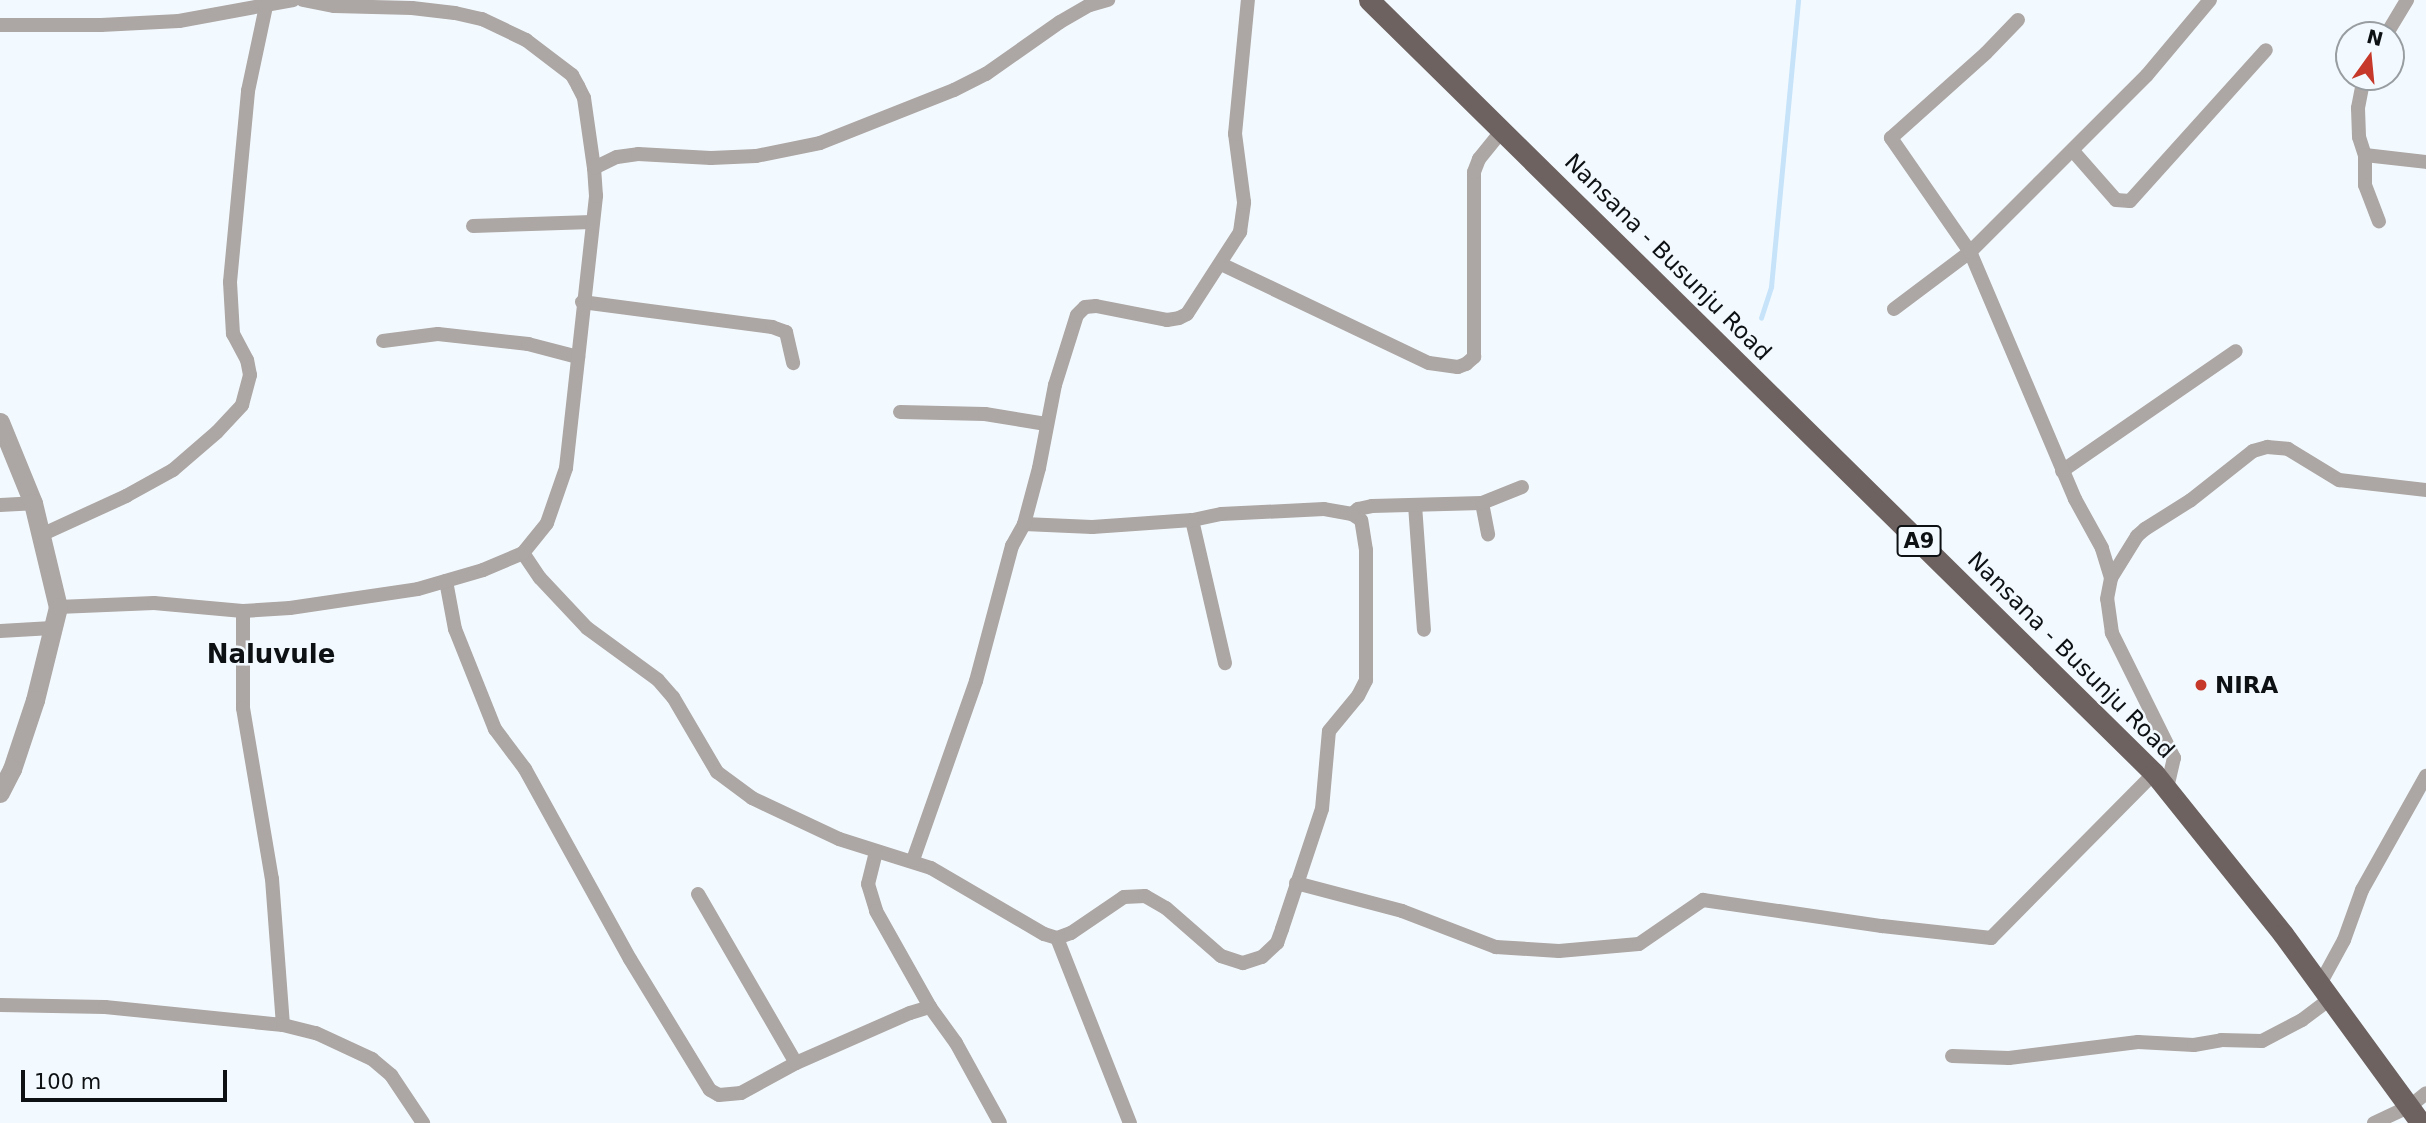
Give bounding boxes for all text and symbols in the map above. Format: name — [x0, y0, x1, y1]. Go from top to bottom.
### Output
north arrow — [2335, 21, 2405, 91]
text: N — [2364, 25, 2385, 50]
street label: Nansana - Busunju Road — [1559, 148, 1777, 366]
road number: A9 — [1896, 524, 1942, 558]
street label: Nansana - Busunju Road — [1962, 546, 2180, 764]
district label: Naluvule — [207, 639, 335, 671]
place label: NIRA — [2215, 671, 2278, 699]
marker: NIRA — [2193, 677, 2209, 693]
scale bar — [24, 1056, 231, 1100]
text: 100 m — [34, 1070, 101, 1094]

